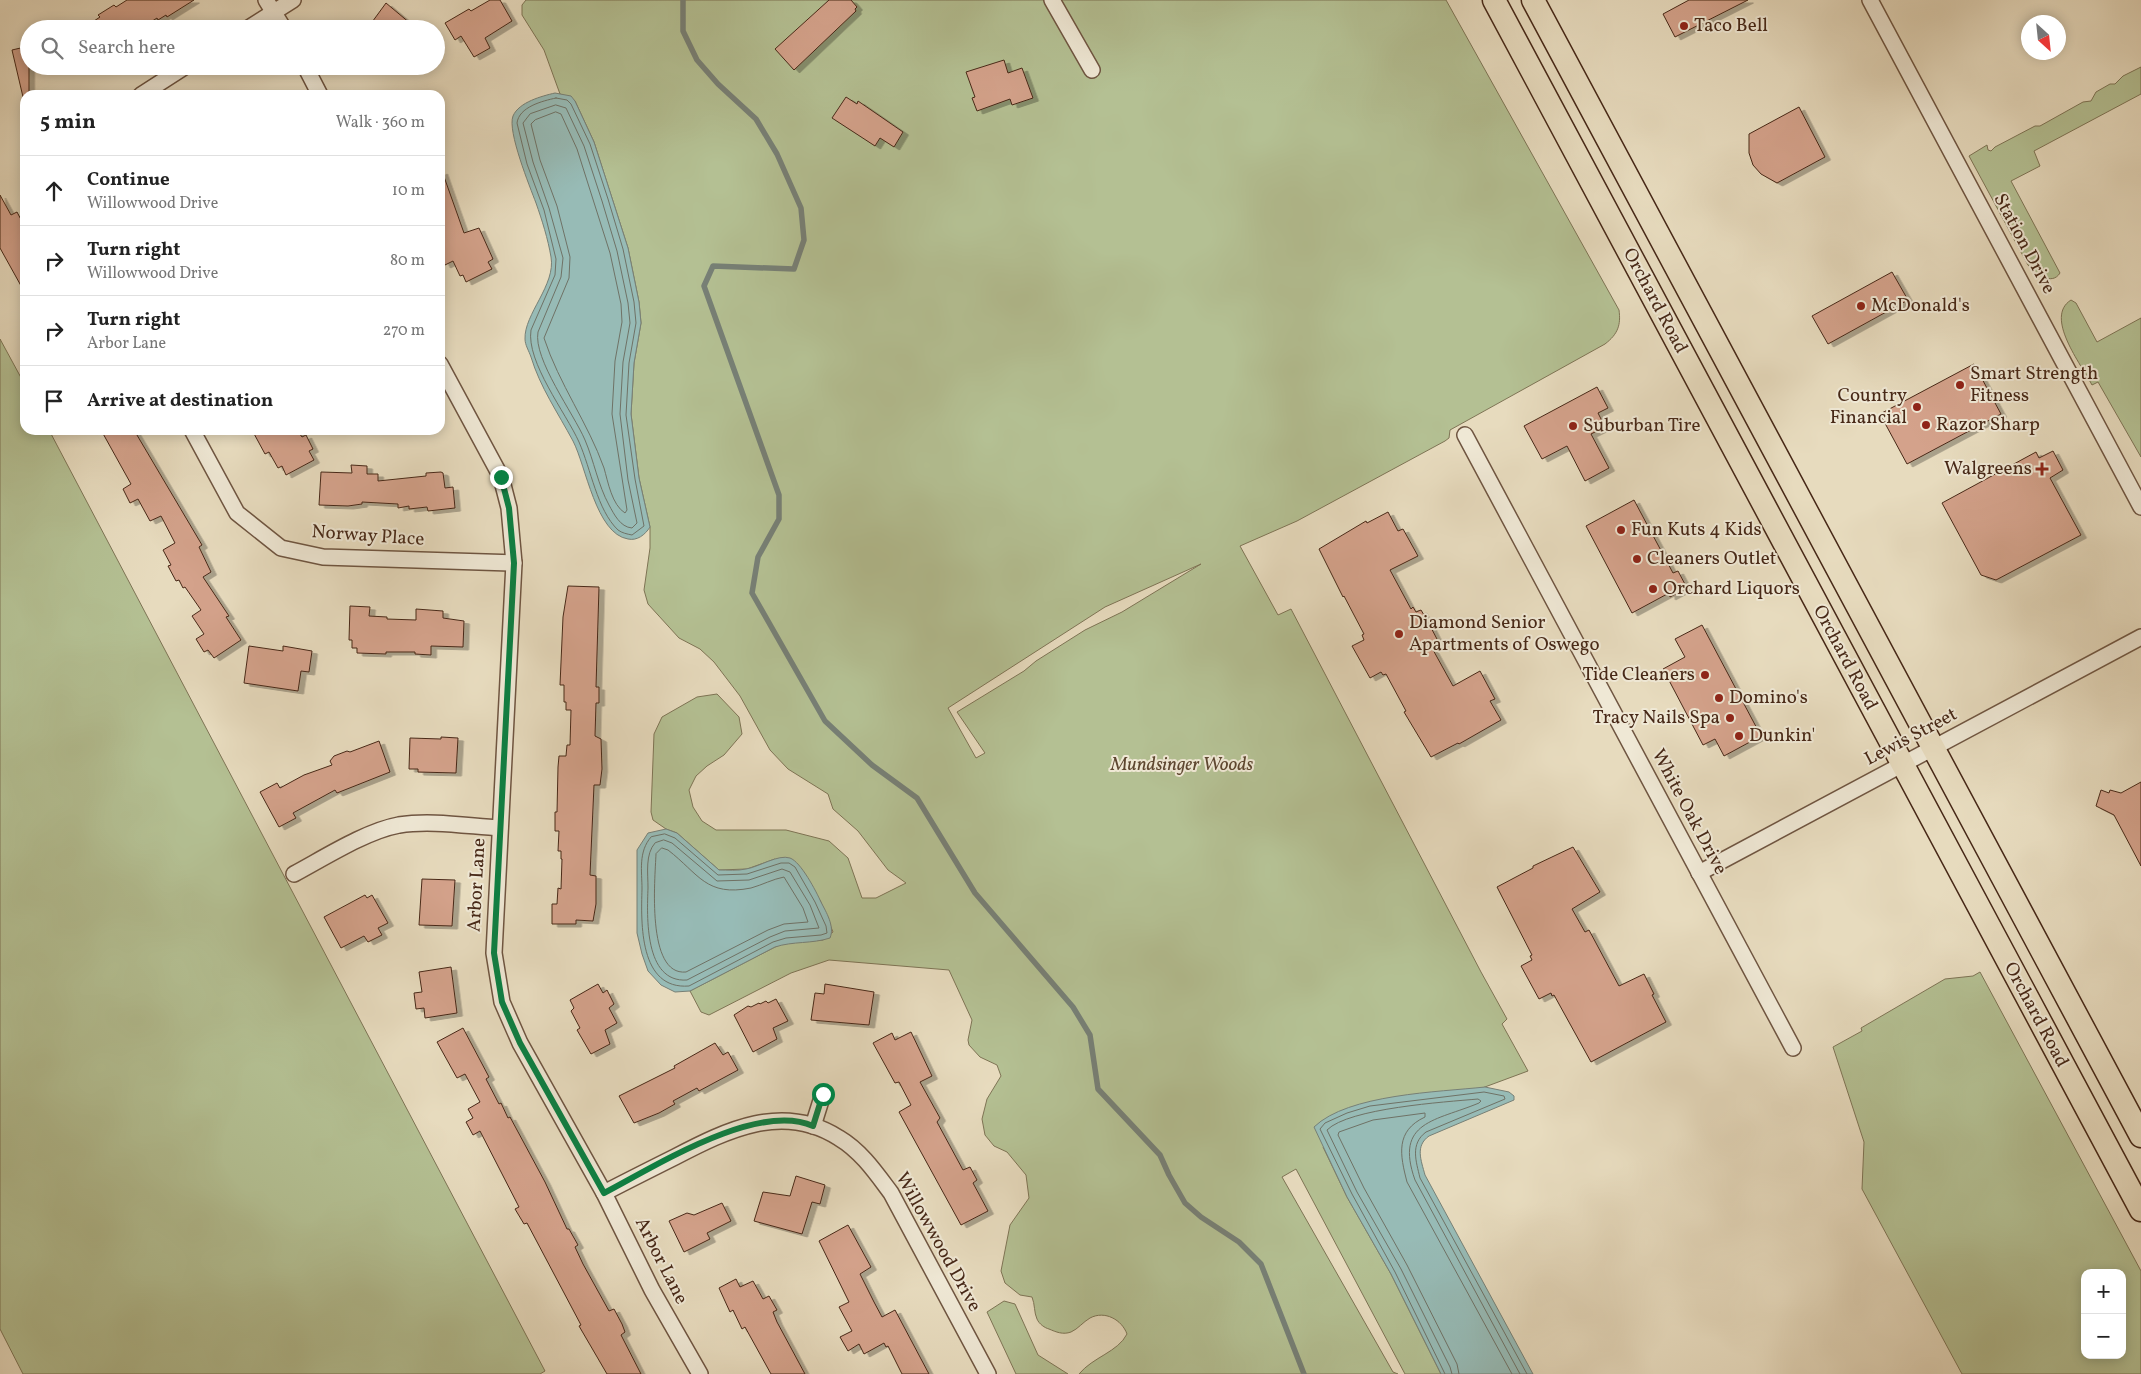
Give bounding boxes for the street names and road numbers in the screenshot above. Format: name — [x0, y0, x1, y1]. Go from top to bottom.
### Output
street label: Station Drive — [1987, 189, 2061, 299]
street label: Orchard Road — [1616, 244, 1694, 358]
street label: Norway Place — [311, 519, 425, 553]
street label: Orchard Road — [1806, 601, 1884, 715]
street label: Lewis Street — [1860, 702, 1962, 772]
street label: White Oak Drive — [1645, 744, 1733, 880]
street label: Arbor Lane — [462, 837, 492, 933]
street label: Orchard Road — [1997, 958, 2075, 1072]
street label: Willowwood Drive — [889, 1168, 987, 1316]
street label: Arbor Lane — [628, 1213, 694, 1309]

